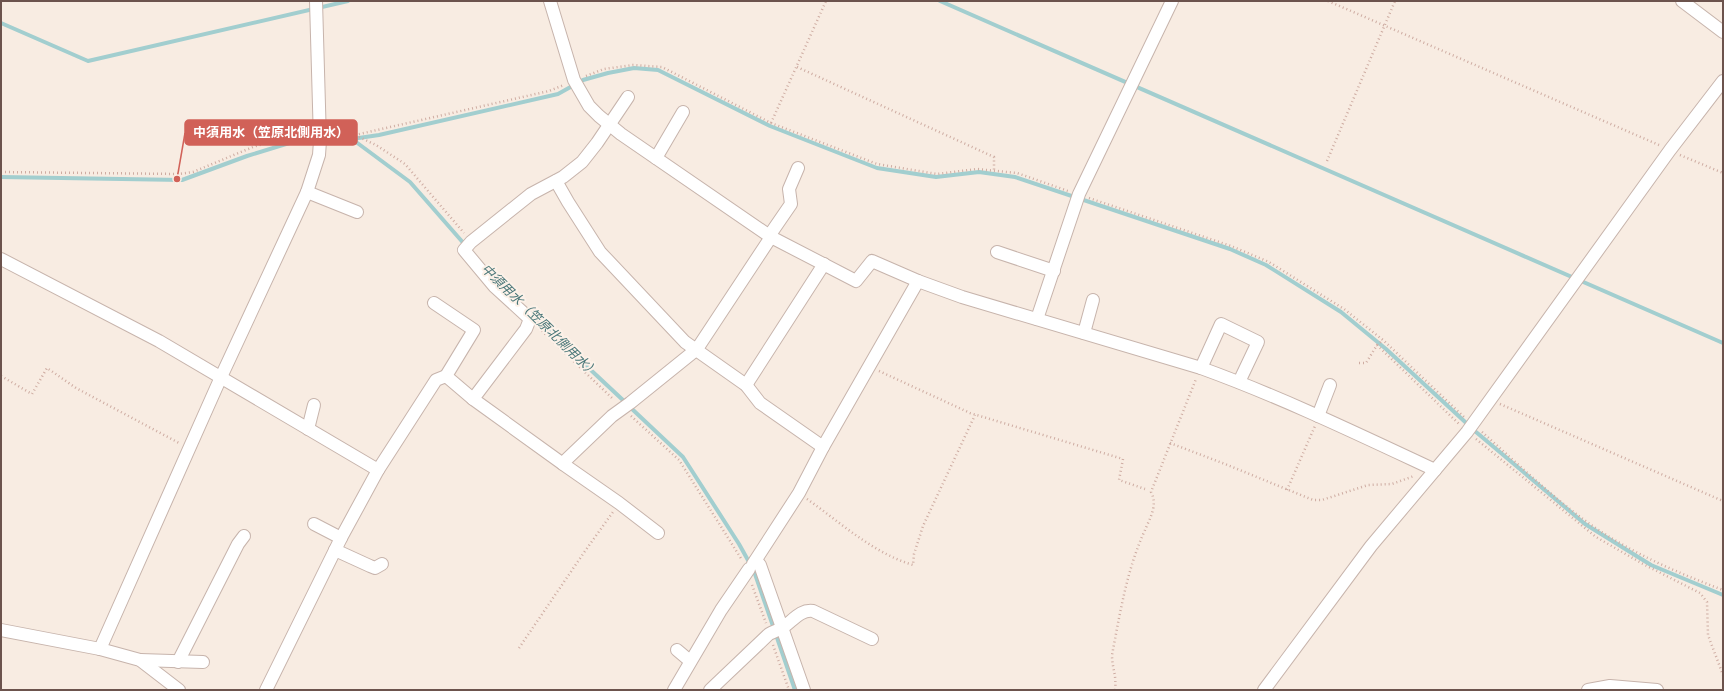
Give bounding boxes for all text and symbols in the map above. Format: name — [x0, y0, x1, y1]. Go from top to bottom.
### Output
callout: 中須用水（笠原北側用水） — [185, 120, 357, 145]
text: 中須用水（笠原北側用水） — [193, 124, 349, 141]
water label: 中須用水（笠原北側用水） — [478, 260, 602, 381]

